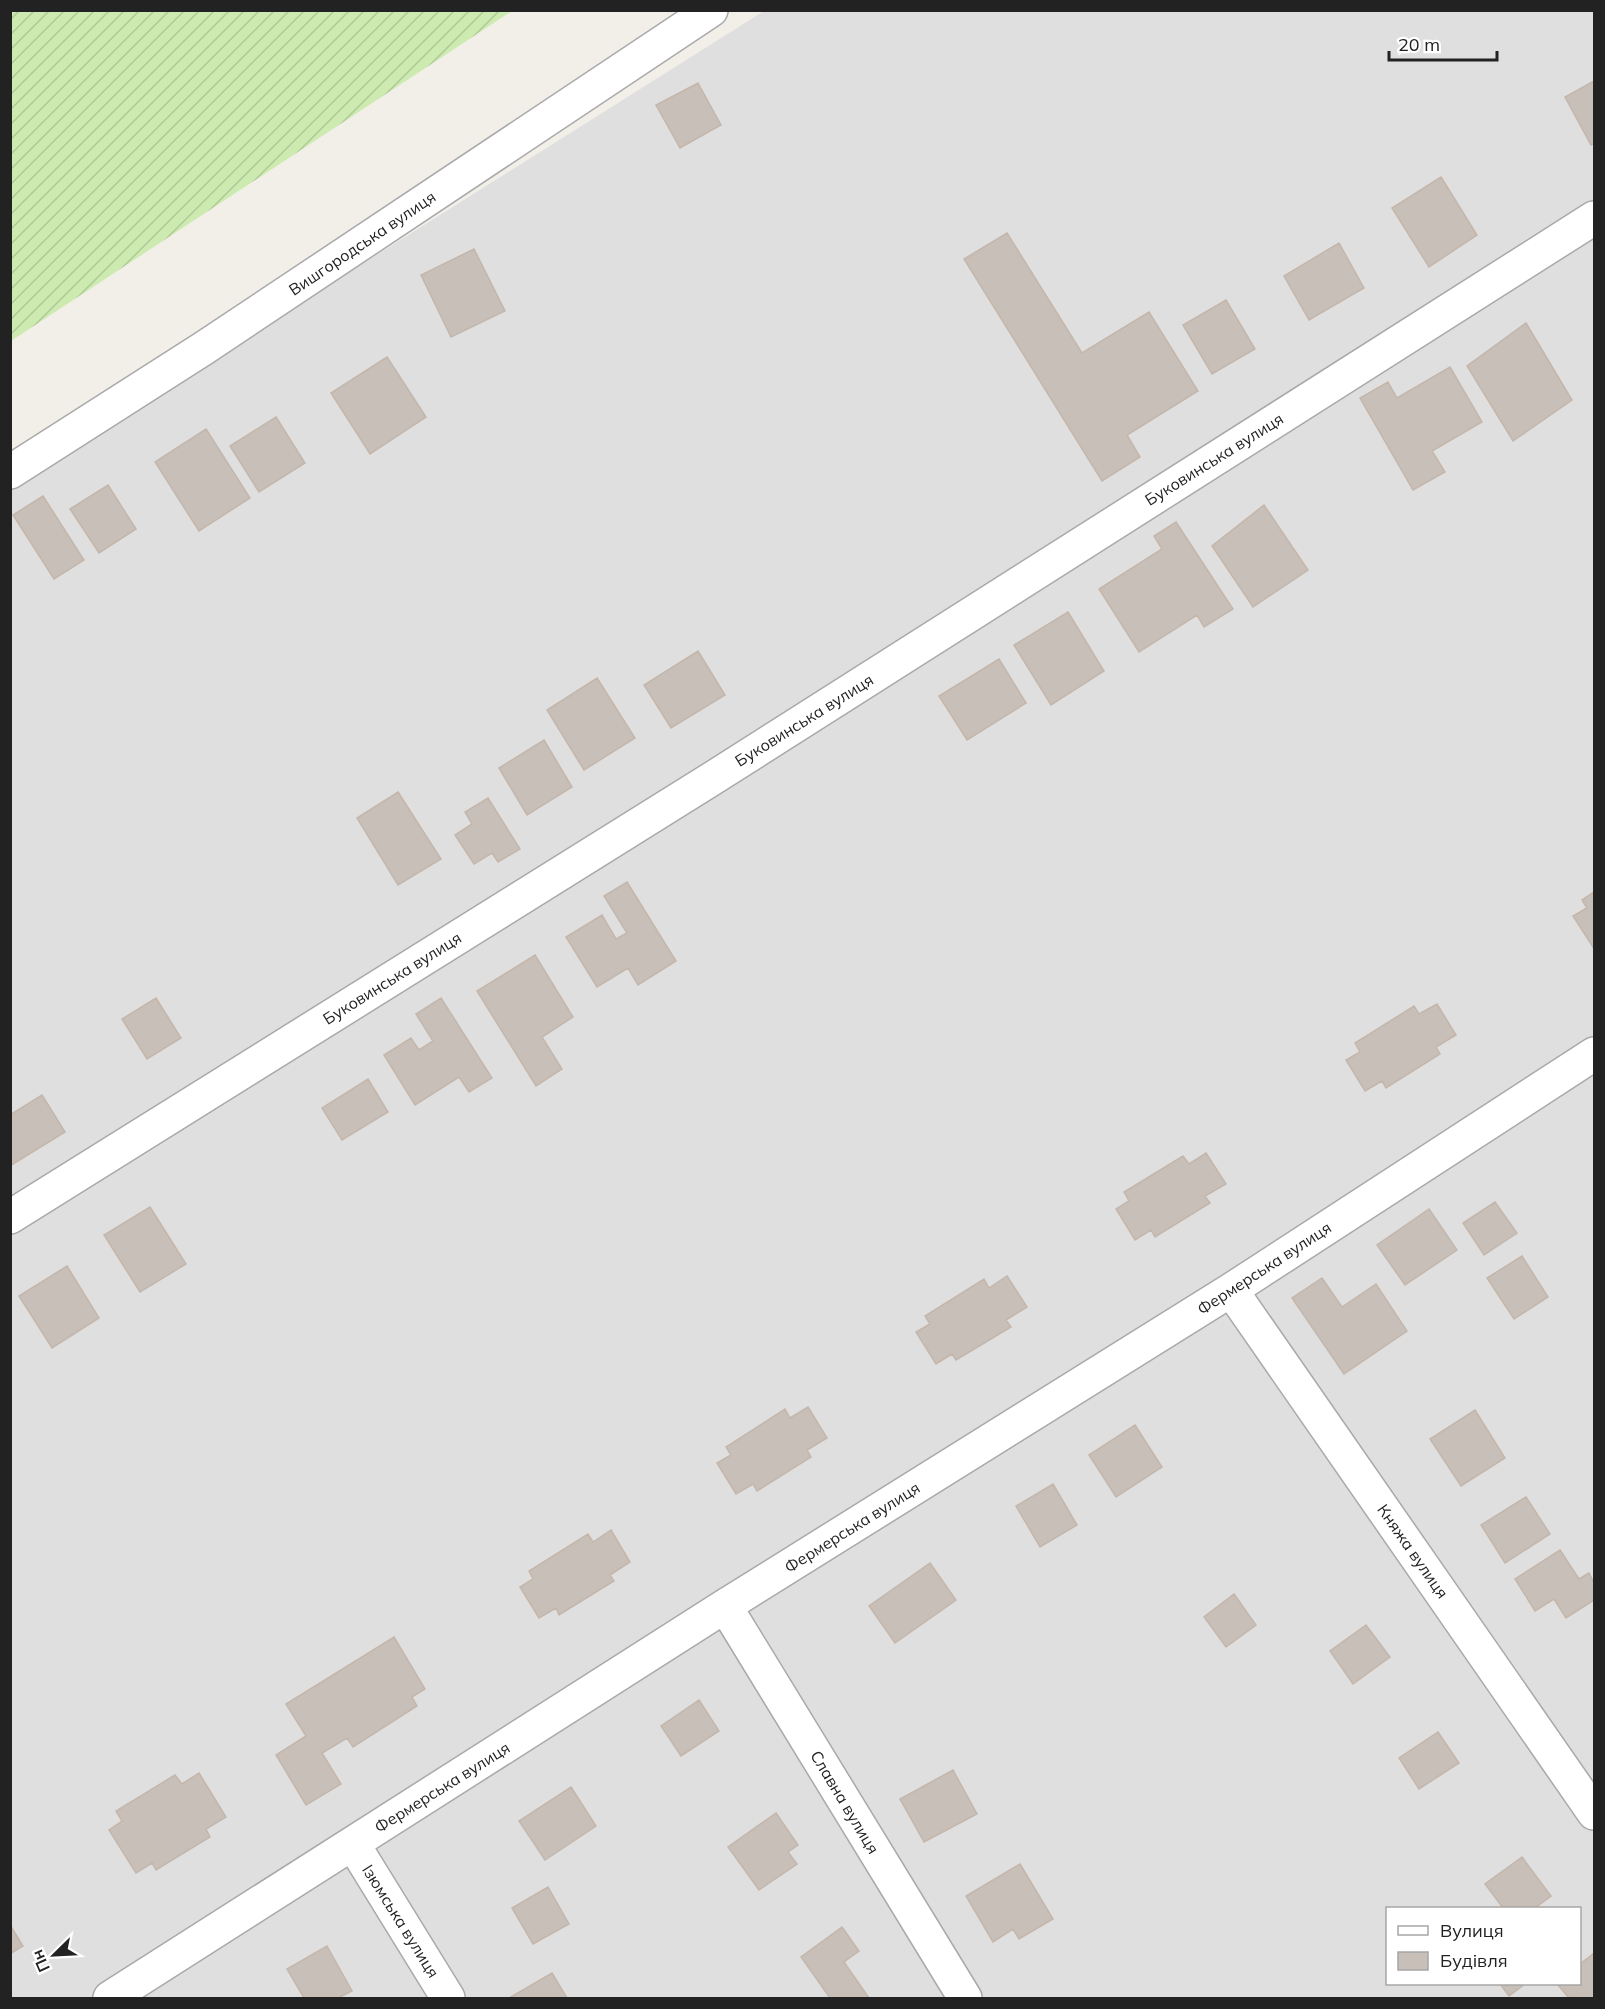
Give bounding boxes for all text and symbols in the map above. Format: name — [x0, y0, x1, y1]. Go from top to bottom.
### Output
scale bar — [1389, 24, 1497, 62]
text: 20 m — [1398, 33, 1440, 56]
street label: Вишгородська вулиця — [285, 186, 439, 300]
street label: Буковинська вулиця — [1141, 408, 1287, 510]
street label: Буковинська вулиця — [731, 669, 877, 771]
street label: Буковинська вулиця — [319, 927, 465, 1029]
street label: Фермерська вулиця — [1193, 1217, 1335, 1319]
street label: Фермерська вулиця — [781, 1477, 923, 1577]
street label: Княжа вулиця — [1373, 1500, 1453, 1602]
street label: Фермерська вулиця — [371, 1737, 513, 1837]
street label: Славна вулиця — [806, 1747, 884, 1857]
street label: Ізюмська вулиця — [358, 1861, 444, 1981]
legend — [1386, 1907, 1581, 1985]
text: Вулиця — [1440, 1919, 1504, 1942]
north arrow — [24, 1925, 84, 1985]
text: Пн — [27, 1947, 54, 1975]
text: Будівля — [1440, 1949, 1508, 1972]

